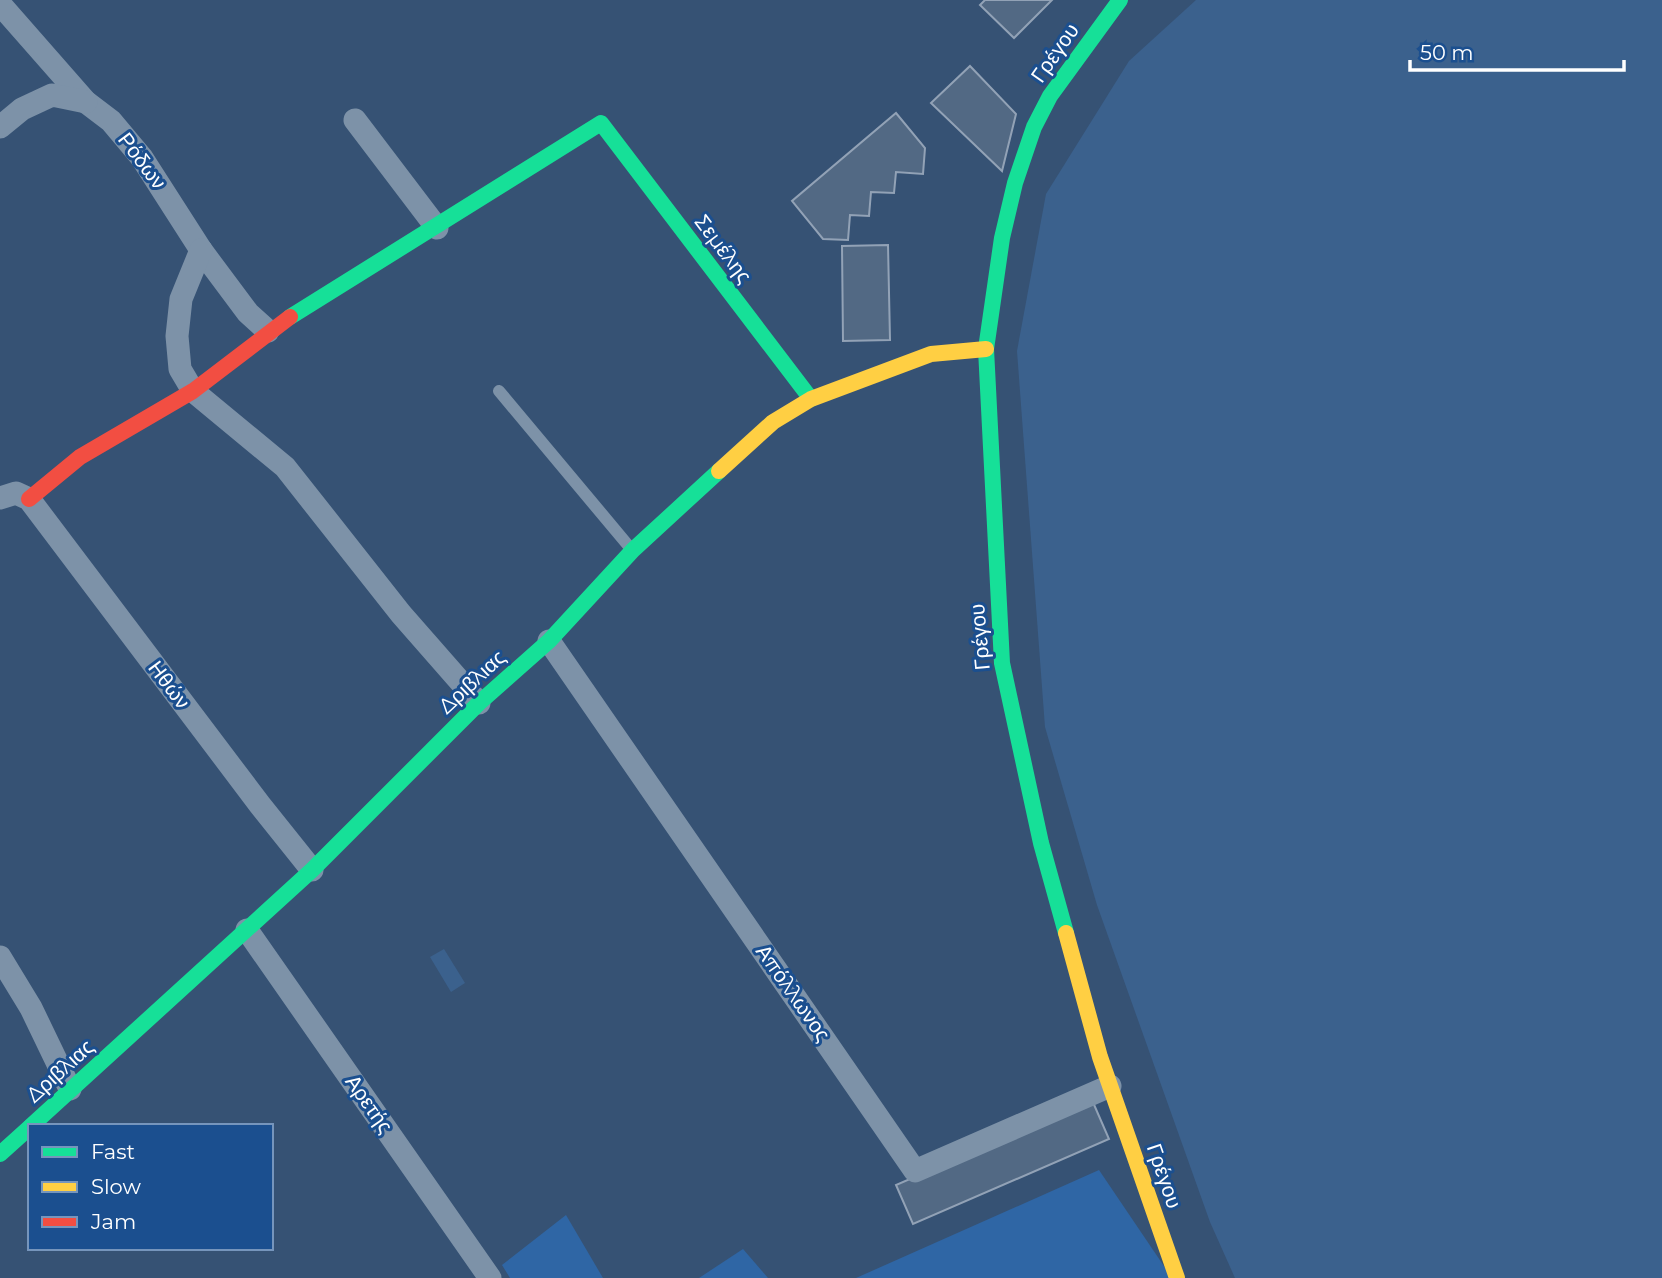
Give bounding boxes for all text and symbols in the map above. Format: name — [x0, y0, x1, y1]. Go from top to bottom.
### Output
street label: Γρέγου — [1025, 18, 1084, 87]
scale bar — [1410, 28, 1624, 72]
text: 50 m — [1420, 40, 1474, 65]
street label: Ρόδων — [113, 128, 172, 194]
street label: Σεμέλης — [690, 210, 757, 288]
street label: Γρέγου — [964, 603, 995, 671]
street label: Δριβλιας — [433, 645, 510, 719]
street label: Ηθών — [143, 656, 196, 714]
street label: Απόλλωνος — [751, 940, 836, 1046]
street label: Δριβλιας — [21, 1034, 99, 1107]
street label: Αρετής — [340, 1070, 398, 1138]
legend — [28, 1124, 273, 1250]
text: Fast — [91, 1139, 135, 1164]
street label: Γρέγου — [1142, 1140, 1187, 1211]
text: Slow — [91, 1174, 141, 1199]
text: Jam — [90, 1209, 136, 1234]

